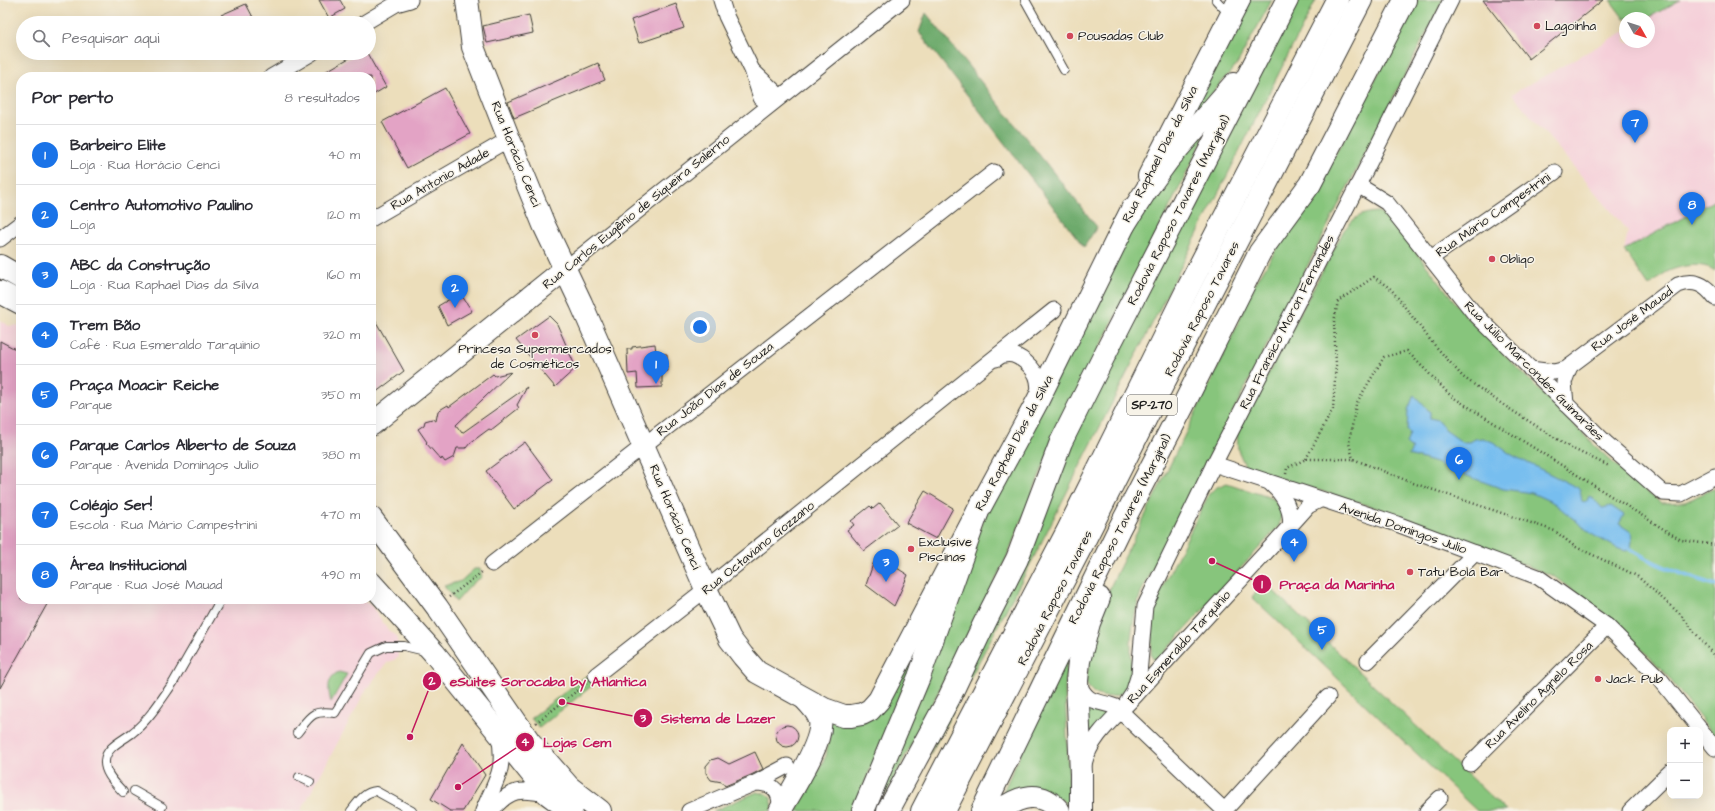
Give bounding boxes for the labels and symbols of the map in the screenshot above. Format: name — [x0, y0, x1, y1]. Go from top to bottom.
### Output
north arrow — [1619, 12, 1655, 48]
place label: Lagoinha — [1545, 17, 1597, 36]
marker: Lagoinha — [1532, 21, 1542, 31]
place label: Pousadas Club — [1078, 27, 1164, 45]
marker: Pousadas Club — [1065, 31, 1075, 41]
street label: Rua Raphael Dias da Silva — [1118, 82, 1202, 225]
street label: Rua Horácio Cenci — [487, 99, 545, 209]
pin: 7 — [1622, 110, 1648, 143]
street label: Rodovia Raposo Tavares (Marginal) — [1124, 112, 1234, 308]
street label: Rua Carlos Eugênio de Siqueira Salerno — [539, 130, 735, 294]
street label: Rua Antonio Adade — [387, 143, 493, 215]
street label: Rua Mário Campestrini — [1432, 169, 1554, 261]
pin: 8 — [1679, 192, 1705, 225]
street label: Rua Fransico Moron Fernandes — [1235, 231, 1339, 412]
street label: Rodovia Raposo Tavares — [1161, 239, 1243, 379]
place label: Obliqo — [1500, 250, 1535, 268]
marker: Obliqo — [1487, 254, 1497, 264]
pin: 2 — [442, 275, 468, 308]
street label: Rua José Mauad — [1587, 282, 1677, 356]
street label: Rua Júlio Marcondes Guimarães — [1460, 297, 1608, 445]
your location — [690, 317, 710, 337]
marker: Princesa Supermercados de Cosméticos — [530, 330, 540, 340]
street label: Rua João Dias de Souza — [653, 337, 778, 440]
place label: Princesa Supermercados de Cosméticos — [458, 340, 612, 373]
pin: 1 — [643, 351, 669, 384]
street label: Rua Raphael Dias da Silva — [971, 372, 1058, 514]
road number: SP-270 — [1127, 395, 1177, 415]
street label: Rodovia Raposo Tavares (Marginal) — [1064, 430, 1177, 628]
pin: 6 — [1446, 447, 1472, 480]
street label: Rua Horácio Cenci — [645, 462, 705, 572]
street label: Rua Octaviano Gozzano — [698, 496, 819, 599]
street label: Avenida Domingos Julio — [1336, 498, 1470, 559]
street label: Rodovia Raposo Tavares — [1013, 527, 1097, 669]
pin: 4 — [1281, 529, 1307, 562]
place label: Exclusive Piscinas — [919, 533, 972, 566]
marker: Exclusive Piscinas — [906, 544, 916, 554]
pin: 3 — [873, 549, 899, 582]
place label: Tatu Bola Bar — [1418, 563, 1503, 581]
marker: Tatu Bola Bar — [1405, 567, 1415, 577]
callout: Praça da Marinha — [1252, 571, 1402, 597]
text: Praça da Marinha — [1280, 575, 1395, 595]
text: 1 — [1261, 576, 1263, 593]
street label: Rua Esmeraldo Tarquinio — [1123, 586, 1235, 708]
pin: 5 — [1309, 617, 1335, 650]
street label: Rua Avelino Agnelo Rosa — [1481, 637, 1598, 754]
callout: eSuites Sorocaba by Atlantica — [422, 668, 654, 694]
place label: Jack Pub — [1606, 670, 1664, 688]
text: eSuites Sorocaba by Atlantica — [450, 672, 647, 692]
text: 2 — [428, 673, 436, 690]
marker: Jack Pub — [1593, 674, 1603, 684]
callout: Sistema de Lazer — [633, 705, 783, 731]
text: Sistema de Lazer — [660, 709, 775, 729]
text: 3 — [639, 710, 647, 727]
callout: Lojas Cem — [515, 729, 619, 755]
text: Lojas Cem — [543, 733, 612, 753]
text: 4 — [521, 734, 530, 751]

